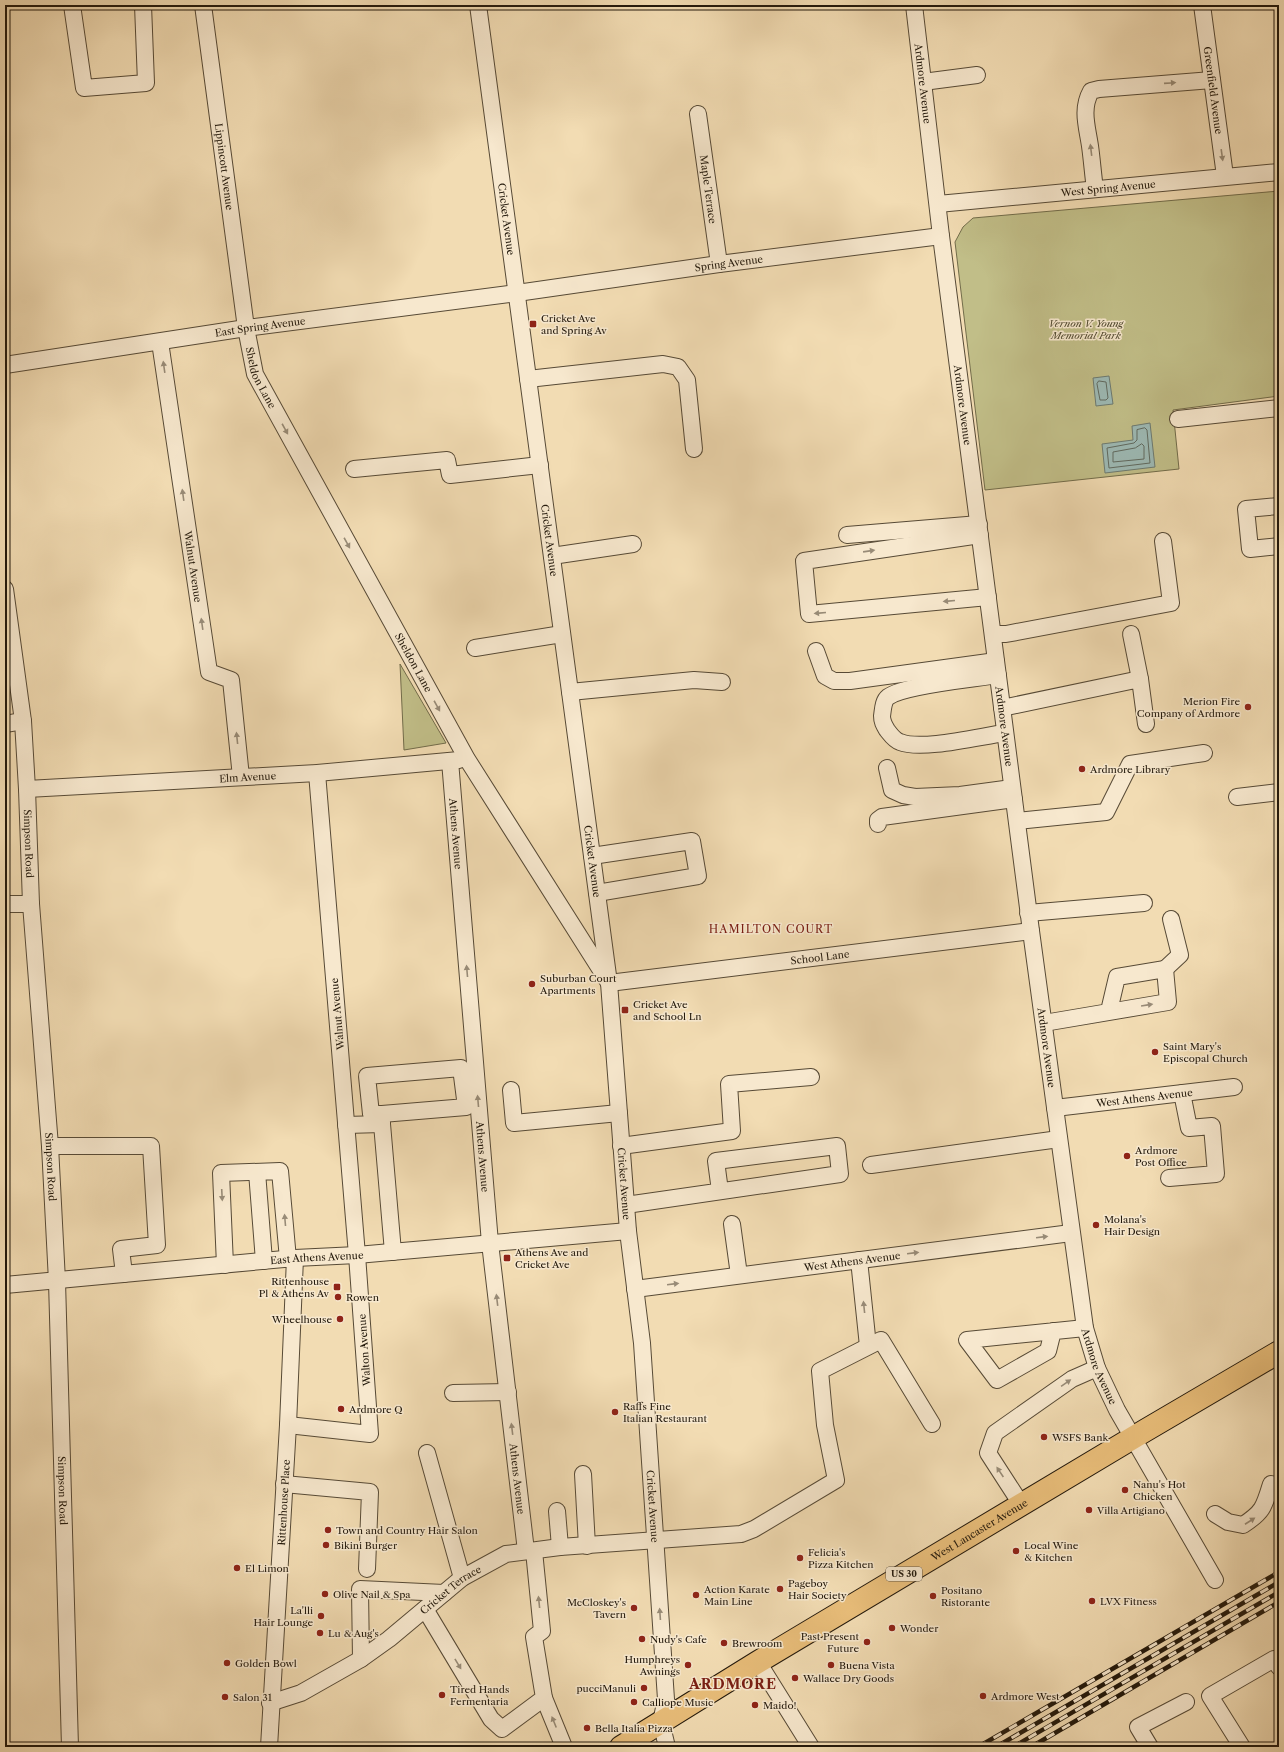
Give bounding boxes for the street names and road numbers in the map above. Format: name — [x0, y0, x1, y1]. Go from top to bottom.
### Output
street label: Ardmore Avenue — [911, 42, 934, 125]
street label: Greenfield Avenue — [1201, 46, 1225, 135]
street label: Lippincott Avenue — [212, 122, 236, 211]
street label: Maple Terrace — [697, 154, 719, 225]
street label: West Spring Avenue — [1059, 178, 1157, 200]
street label: Cricket Avenue — [495, 182, 517, 256]
street label: Spring Avenue — [694, 252, 764, 274]
street label: East Spring Avenue — [214, 314, 307, 340]
street label: Sheldon Lane — [243, 346, 279, 411]
street label: Ardmore Avenue — [951, 363, 974, 446]
street label: Cricket Avenue — [538, 503, 561, 578]
street label: Walnut Avenue — [181, 529, 205, 604]
street label: Sheldon Lane — [392, 631, 435, 695]
street label: Ardmore Avenue — [992, 685, 1016, 768]
street label: Elm Avenue — [219, 769, 277, 785]
street label: Athens Avenue — [446, 797, 465, 870]
street label: Simpson Road — [21, 809, 36, 878]
street label: Cricket Avenue — [581, 825, 604, 899]
street label: School Lane — [790, 947, 851, 968]
street label: Walnut Avenue — [328, 977, 347, 1051]
street label: Ardmore Avenue — [1034, 1006, 1058, 1089]
street label: West Athens Avenue — [1095, 1086, 1194, 1110]
street label: Athens Avenue — [473, 1120, 492, 1193]
street label: Simpson Road — [42, 1132, 59, 1202]
street label: Cricket Avenue — [615, 1147, 633, 1221]
street label: East Athens Avenue — [270, 1248, 364, 1267]
street label: West Athens Avenue — [802, 1249, 902, 1274]
street label: Walton Avenue — [355, 1313, 374, 1387]
street label: Ardmore Avenue — [1078, 1326, 1120, 1407]
street label: Athens Avenue — [506, 1442, 528, 1515]
street label: Simpson Road — [55, 1456, 70, 1525]
street label: Rittenhouse Place — [275, 1459, 293, 1546]
street label: Cricket Avenue — [644, 1470, 661, 1543]
street label: West Lancaster Avenue — [928, 1496, 1030, 1565]
street label: Cricket Terrace — [417, 1563, 484, 1617]
road number: US 30 — [886, 1567, 922, 1581]

